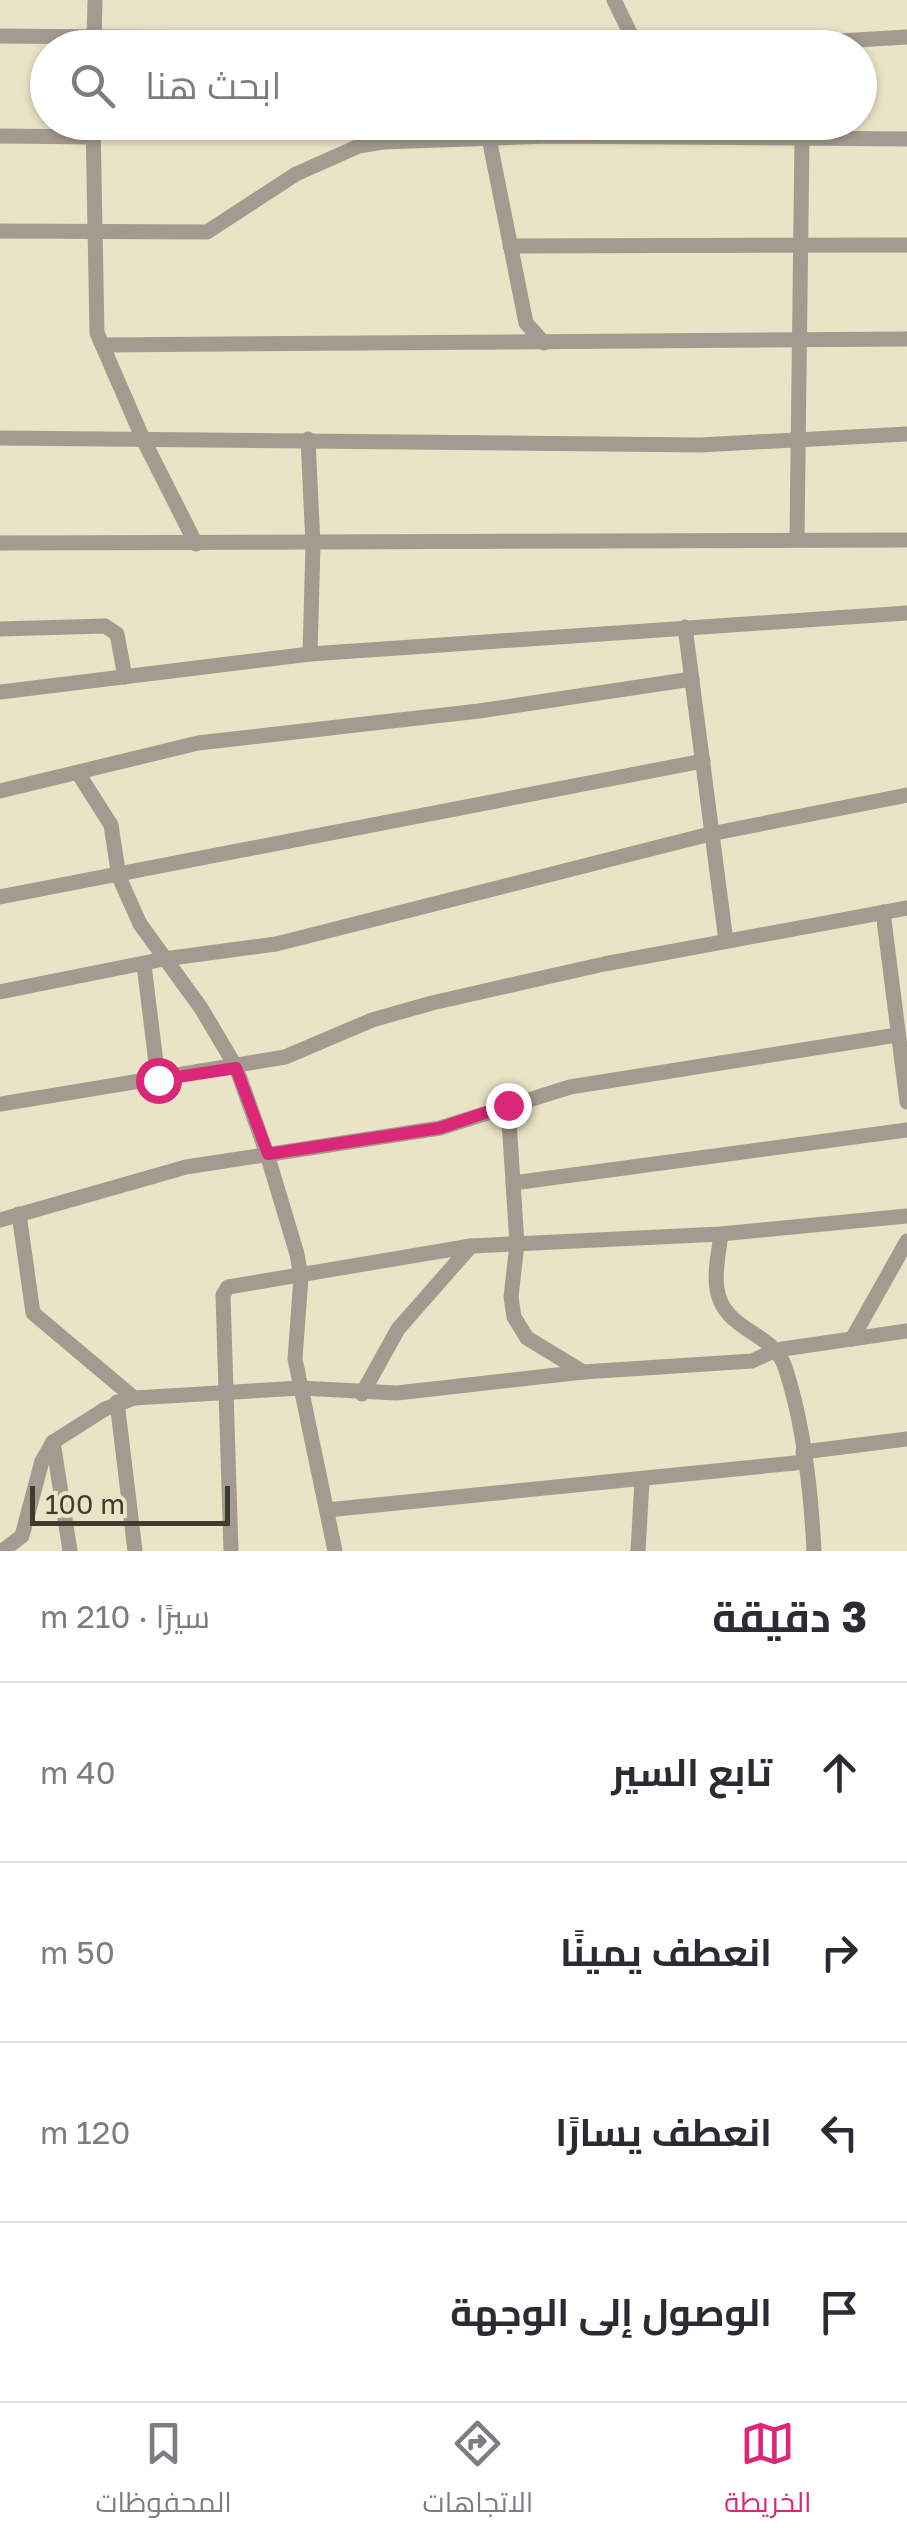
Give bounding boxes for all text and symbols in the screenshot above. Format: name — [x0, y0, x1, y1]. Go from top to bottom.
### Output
search box — [30, 30, 877, 140]
icon: search — [65, 58, 120, 113]
text: ابحث هنا — [145, 62, 281, 107]
route start — [136, 1058, 182, 1104]
route end — [486, 1083, 532, 1129]
scale bar — [30, 1481, 230, 1526]
text: 100 m — [45, 1487, 125, 1520]
text: 3 دقيقة — [712, 1591, 867, 1641]
text: سيرًا · 210 m — [40, 1597, 210, 1635]
icon: ahead — [812, 1745, 867, 1800]
text: تابع السير — [611, 1749, 772, 1794]
text: 40 m — [40, 1753, 116, 1791]
icon: right — [812, 1925, 867, 1980]
text: انعطف يمينًا — [560, 1929, 772, 1974]
text: 50 m — [40, 1933, 115, 1971]
icon: left — [812, 2105, 867, 2160]
text: انعطف يسارًا — [555, 2109, 772, 2154]
text: 120 m — [40, 2113, 130, 2151]
icon: arrive — [812, 2285, 867, 2340]
text: الوصول إلى الوجهة — [450, 2289, 772, 2334]
tab: المحفوظات — [95, 2416, 232, 2528]
tab: الاتجاهات — [423, 2416, 533, 2528]
tab: الخريطة — [724, 2416, 812, 2528]

